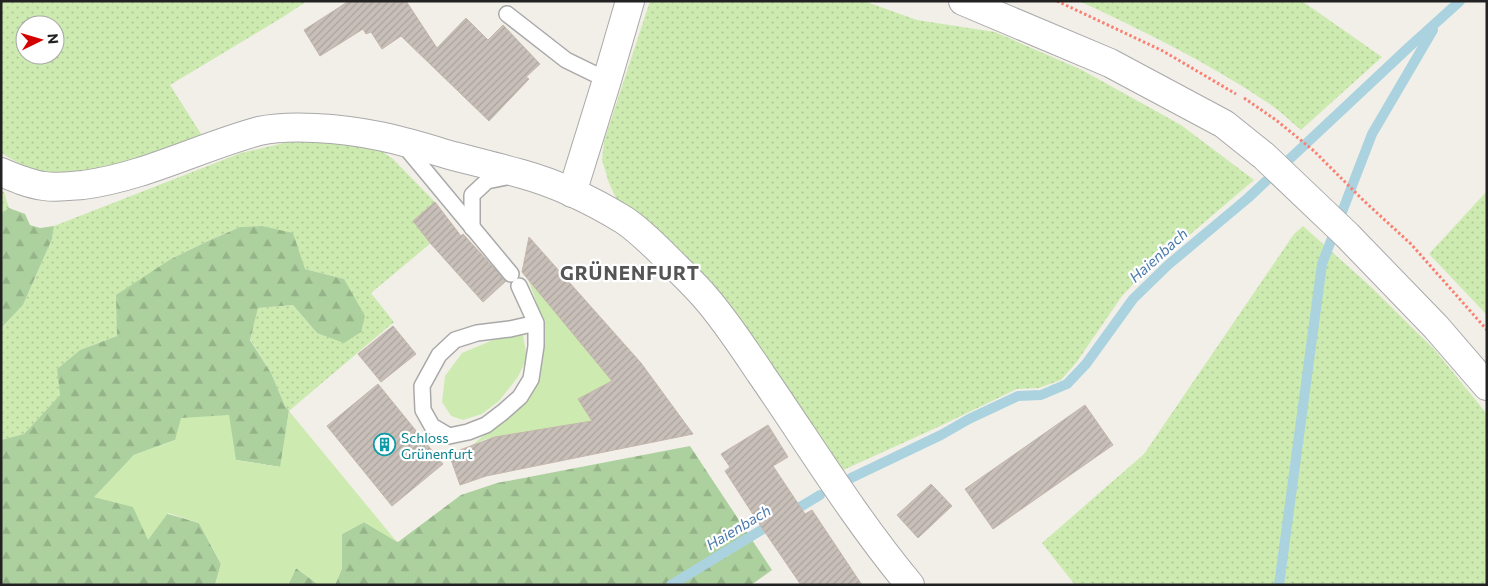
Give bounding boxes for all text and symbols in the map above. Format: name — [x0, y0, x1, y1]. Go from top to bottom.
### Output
north arrow — [15, 15, 65, 65]
text: N — [45, 33, 62, 45]
water label: Haienbach — [1125, 224, 1191, 286]
district label: GRÜNENFURT — [560, 261, 700, 284]
place label: Schloss Grünenfurt — [401, 429, 473, 462]
building icon: Schloss Grünenfurt — [373, 433, 397, 457]
water label: Haienbach — [702, 501, 774, 553]

